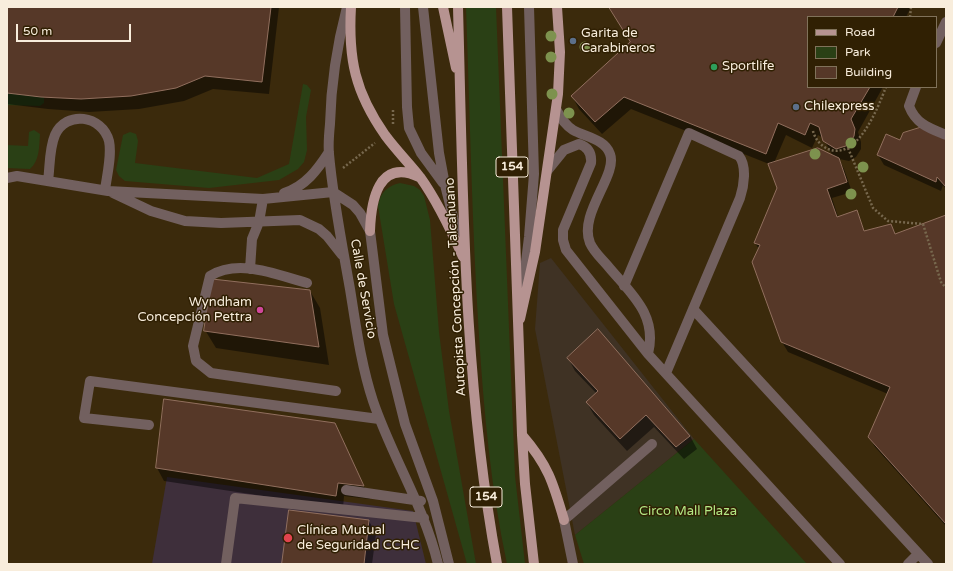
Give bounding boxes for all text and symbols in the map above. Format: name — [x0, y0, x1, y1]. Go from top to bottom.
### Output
scale bar — [18, 16, 133, 42]
legend — [807, 16, 937, 88]
text: 50 m — [23, 24, 52, 38]
text: Road — [845, 25, 875, 39]
place label: Garita de Carabineros — [581, 26, 655, 57]
marker: Garita de Carabineros — [568, 36, 578, 46]
text: Park — [845, 45, 871, 59]
place label: Sportlife — [722, 59, 774, 75]
marker: Sportlife — [709, 62, 719, 72]
text: Building — [845, 65, 892, 79]
place label: Chilexpress — [804, 99, 875, 115]
marker: Chilexpress — [791, 102, 801, 112]
road number: 154 — [496, 157, 528, 177]
street label: Autopista Concepción - Talcahuano — [442, 177, 470, 397]
street label: Calle de Servicio — [347, 238, 379, 340]
place label: Wyndham Concepción Pettra — [137, 295, 252, 326]
marker: Wyndham Concepción Pettra — [255, 305, 265, 315]
road number: 154 — [470, 487, 502, 507]
park label: Circo Mall Plaza — [639, 504, 737, 520]
place label: Clínica Mutual de Seguridad CCHC — [297, 523, 419, 554]
marker: Clínica Mutual de Seguridad CCHC — [282, 532, 294, 544]

